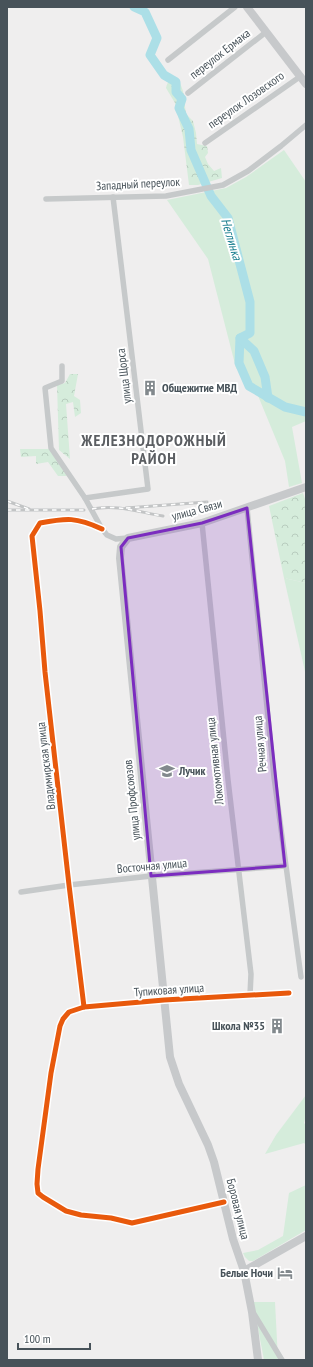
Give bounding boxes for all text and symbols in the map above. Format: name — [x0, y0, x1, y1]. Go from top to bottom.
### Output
street label: переулок Ермака — [186, 25, 253, 82]
street label: переулок Лозовского — [205, 68, 287, 131]
street label: Западный переулок — [96, 174, 181, 193]
water label: Неглинка — [217, 216, 246, 263]
street label: улица Щорса — [113, 348, 134, 404]
building icon: Общежитие МВД — [141, 379, 159, 397]
place label: Общежитие МВД — [162, 380, 237, 395]
district label: ЖЕЛЕЗНОДОРОЖНЫЙ РАЙОН — [80, 430, 227, 468]
street label: улица Связи — [170, 496, 224, 523]
street label: Речная улица — [250, 715, 269, 773]
street label: Локомотивная улица — [202, 716, 227, 807]
street label: Владимирская улица — [33, 721, 58, 811]
street label: улица Профсоюзов — [120, 759, 143, 841]
school or university icon: Лучик — [158, 762, 176, 780]
place label: Лучик — [178, 763, 205, 778]
street label: Восточная улица — [116, 855, 188, 876]
street label: Тупиковая улица — [133, 980, 205, 999]
building icon: Школа №35 — [268, 1017, 286, 1035]
place label: Школа №35 — [212, 1018, 265, 1033]
street label: Боровая улица — [224, 1177, 253, 1241]
hotel icon: Белые Ночи — [276, 1264, 294, 1282]
place label: Белые Ночи — [220, 1265, 273, 1280]
scale bar — [18, 1325, 90, 1351]
text: 100 m — [24, 1331, 51, 1346]

